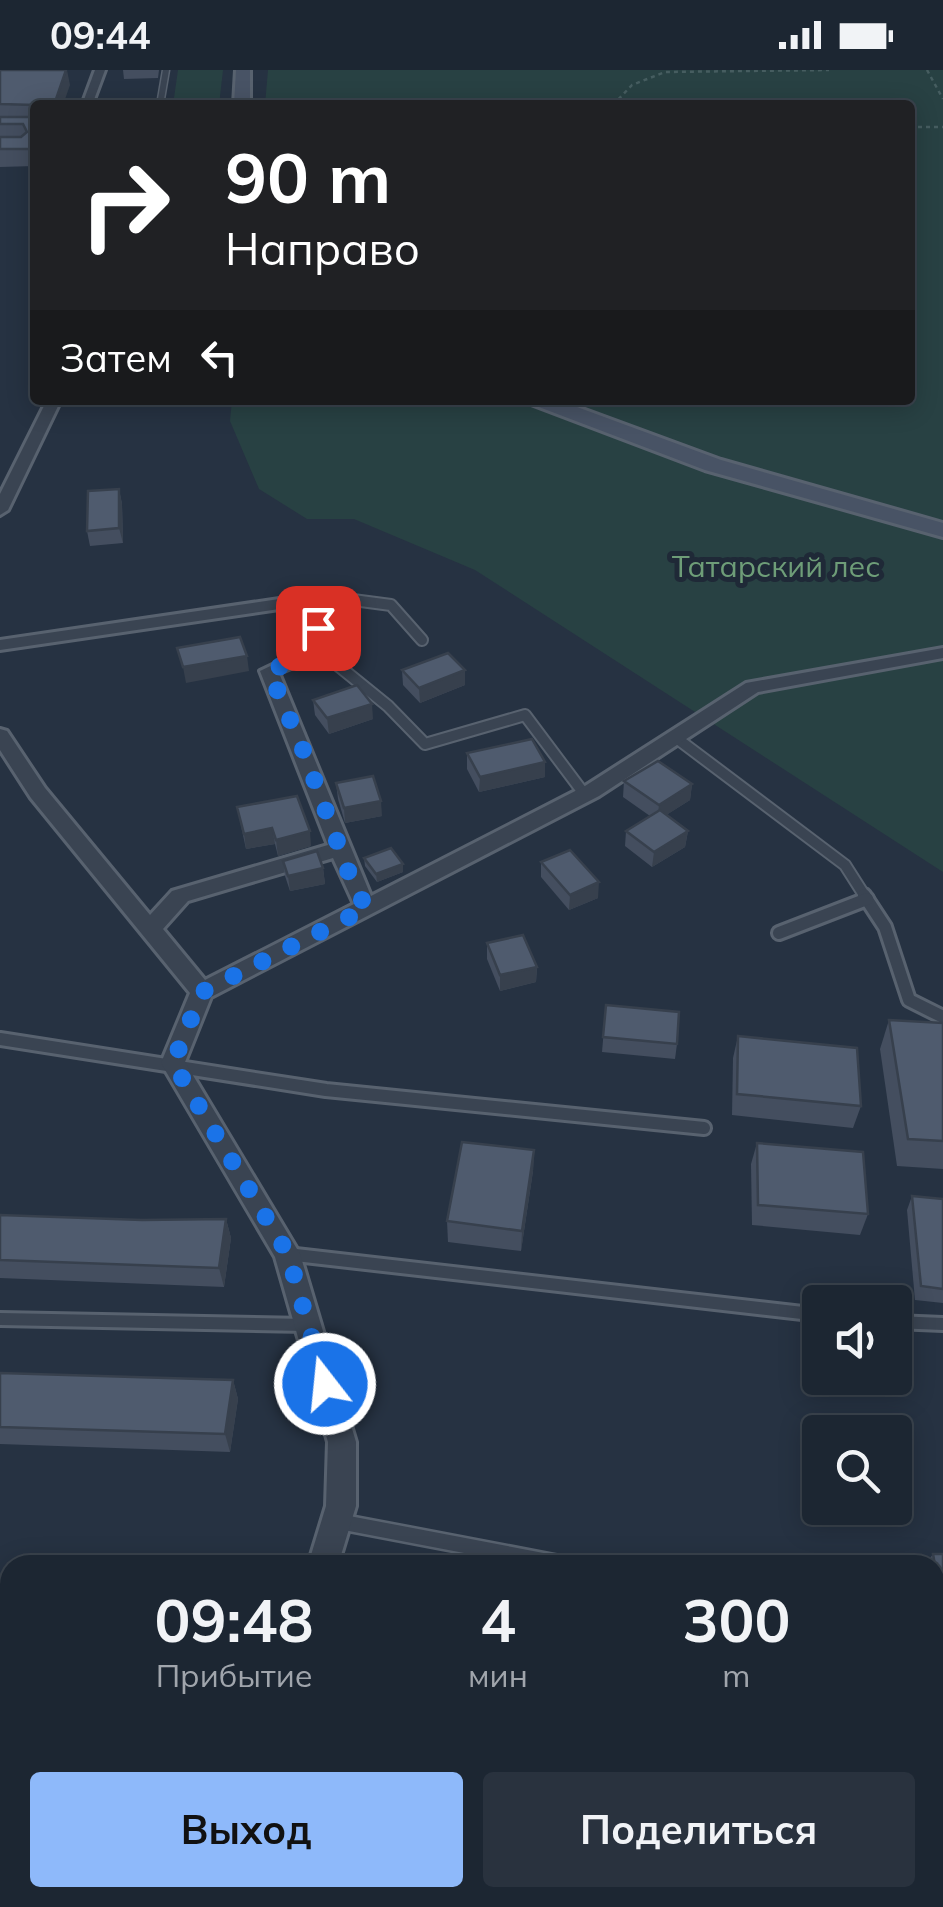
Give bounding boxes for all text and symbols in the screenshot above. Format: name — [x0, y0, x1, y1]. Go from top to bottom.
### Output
text: 09:44 — [50, 11, 151, 59]
text: 90 m — [225, 133, 391, 221]
icon: right — [60, 140, 190, 270]
text: Направо — [225, 220, 420, 276]
icon: left — [192, 330, 247, 385]
text: Затем — [60, 334, 172, 382]
park label: Татарский лес — [672, 547, 880, 585]
pin — [276, 586, 361, 671]
icon: arrive — [291, 601, 346, 656]
map controls — [802, 1285, 912, 1525]
button: sound — [802, 1285, 912, 1395]
position arrow — [273, 1332, 377, 1436]
button: search — [802, 1415, 912, 1525]
text: 09:48 — [155, 1582, 313, 1657]
text: 4 — [480, 1582, 516, 1657]
text: 300 — [682, 1582, 790, 1657]
text: Прибытие — [156, 1655, 312, 1695]
text: мин — [468, 1655, 528, 1695]
text: m — [722, 1655, 750, 1695]
button: Выход — [30, 1772, 463, 1887]
button: Поделиться — [483, 1772, 915, 1887]

